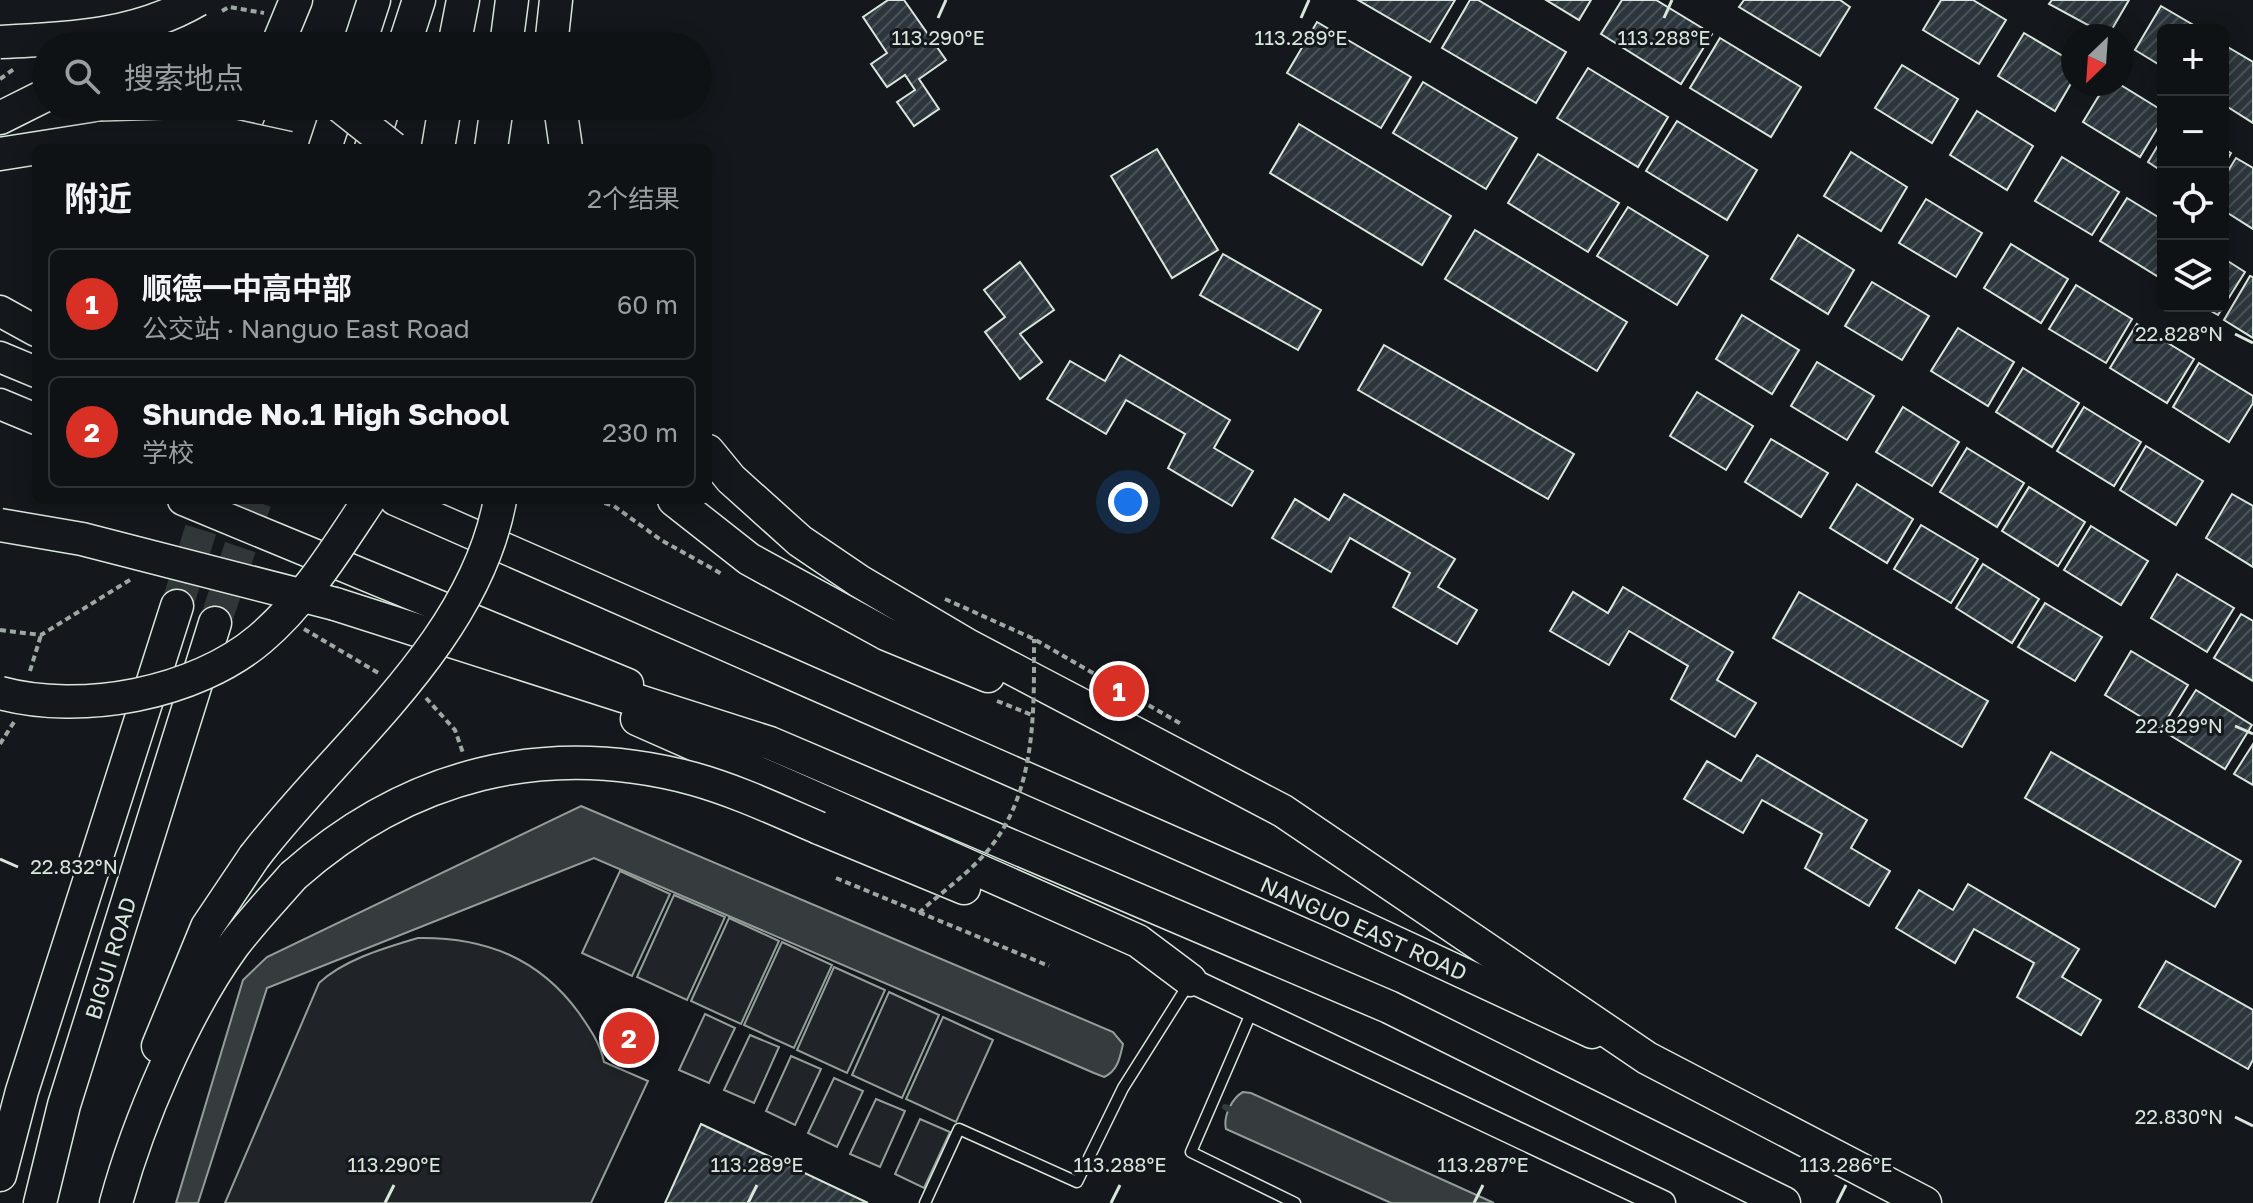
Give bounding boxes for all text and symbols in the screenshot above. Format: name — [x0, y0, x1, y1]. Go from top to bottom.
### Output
north arrow — [2061, 24, 2133, 96]
map controls — [2157, 24, 2229, 312]
button: + — [2157, 24, 2229, 96]
text: 113.290°E — [891, 25, 985, 49]
text: 113.289°E — [1255, 25, 1348, 49]
text: 113.288°E — [1617, 25, 1711, 49]
search box — [32, 32, 712, 120]
icon: search — [60, 54, 104, 98]
text: 搜索地点 — [124, 60, 244, 96]
button: − — [2157, 96, 2229, 168]
button: locate — [2157, 168, 2229, 240]
text: 附近 — [64, 178, 132, 218]
text: 2个结果 — [587, 183, 680, 214]
button: layers — [2157, 240, 2229, 312]
text: 顺德一中高中部 — [142, 270, 352, 306]
text: 1 — [85, 289, 99, 320]
text: 60 m — [617, 289, 678, 320]
text: 公交站 · Nanguo East Road — [142, 313, 470, 344]
text: 22.828°N — [2135, 321, 2223, 345]
text: Shunde No.1 High School — [142, 396, 509, 432]
text: 2 — [84, 417, 100, 448]
text: 230 m — [602, 417, 678, 448]
text: 学校 — [142, 437, 194, 468]
your location — [1108, 482, 1148, 522]
pin: 1 — [1093, 661, 1145, 721]
text: 22.829°N — [2135, 713, 2223, 737]
text: 22.832°N — [30, 854, 118, 878]
street label: NANGUO EAST ROAD — [1256, 870, 1472, 986]
street label: BIGUI ROAD — [79, 894, 141, 1022]
pin: 2 — [603, 1008, 655, 1068]
text: 22.830°N — [2135, 1104, 2223, 1128]
text: 113.290°E — [347, 1152, 441, 1176]
text: 113.289°E — [711, 1152, 804, 1176]
text: 113.288°E — [1073, 1152, 1167, 1176]
text: 113.287°E — [1437, 1152, 1529, 1176]
text: 113.286°E — [1800, 1152, 1893, 1176]

